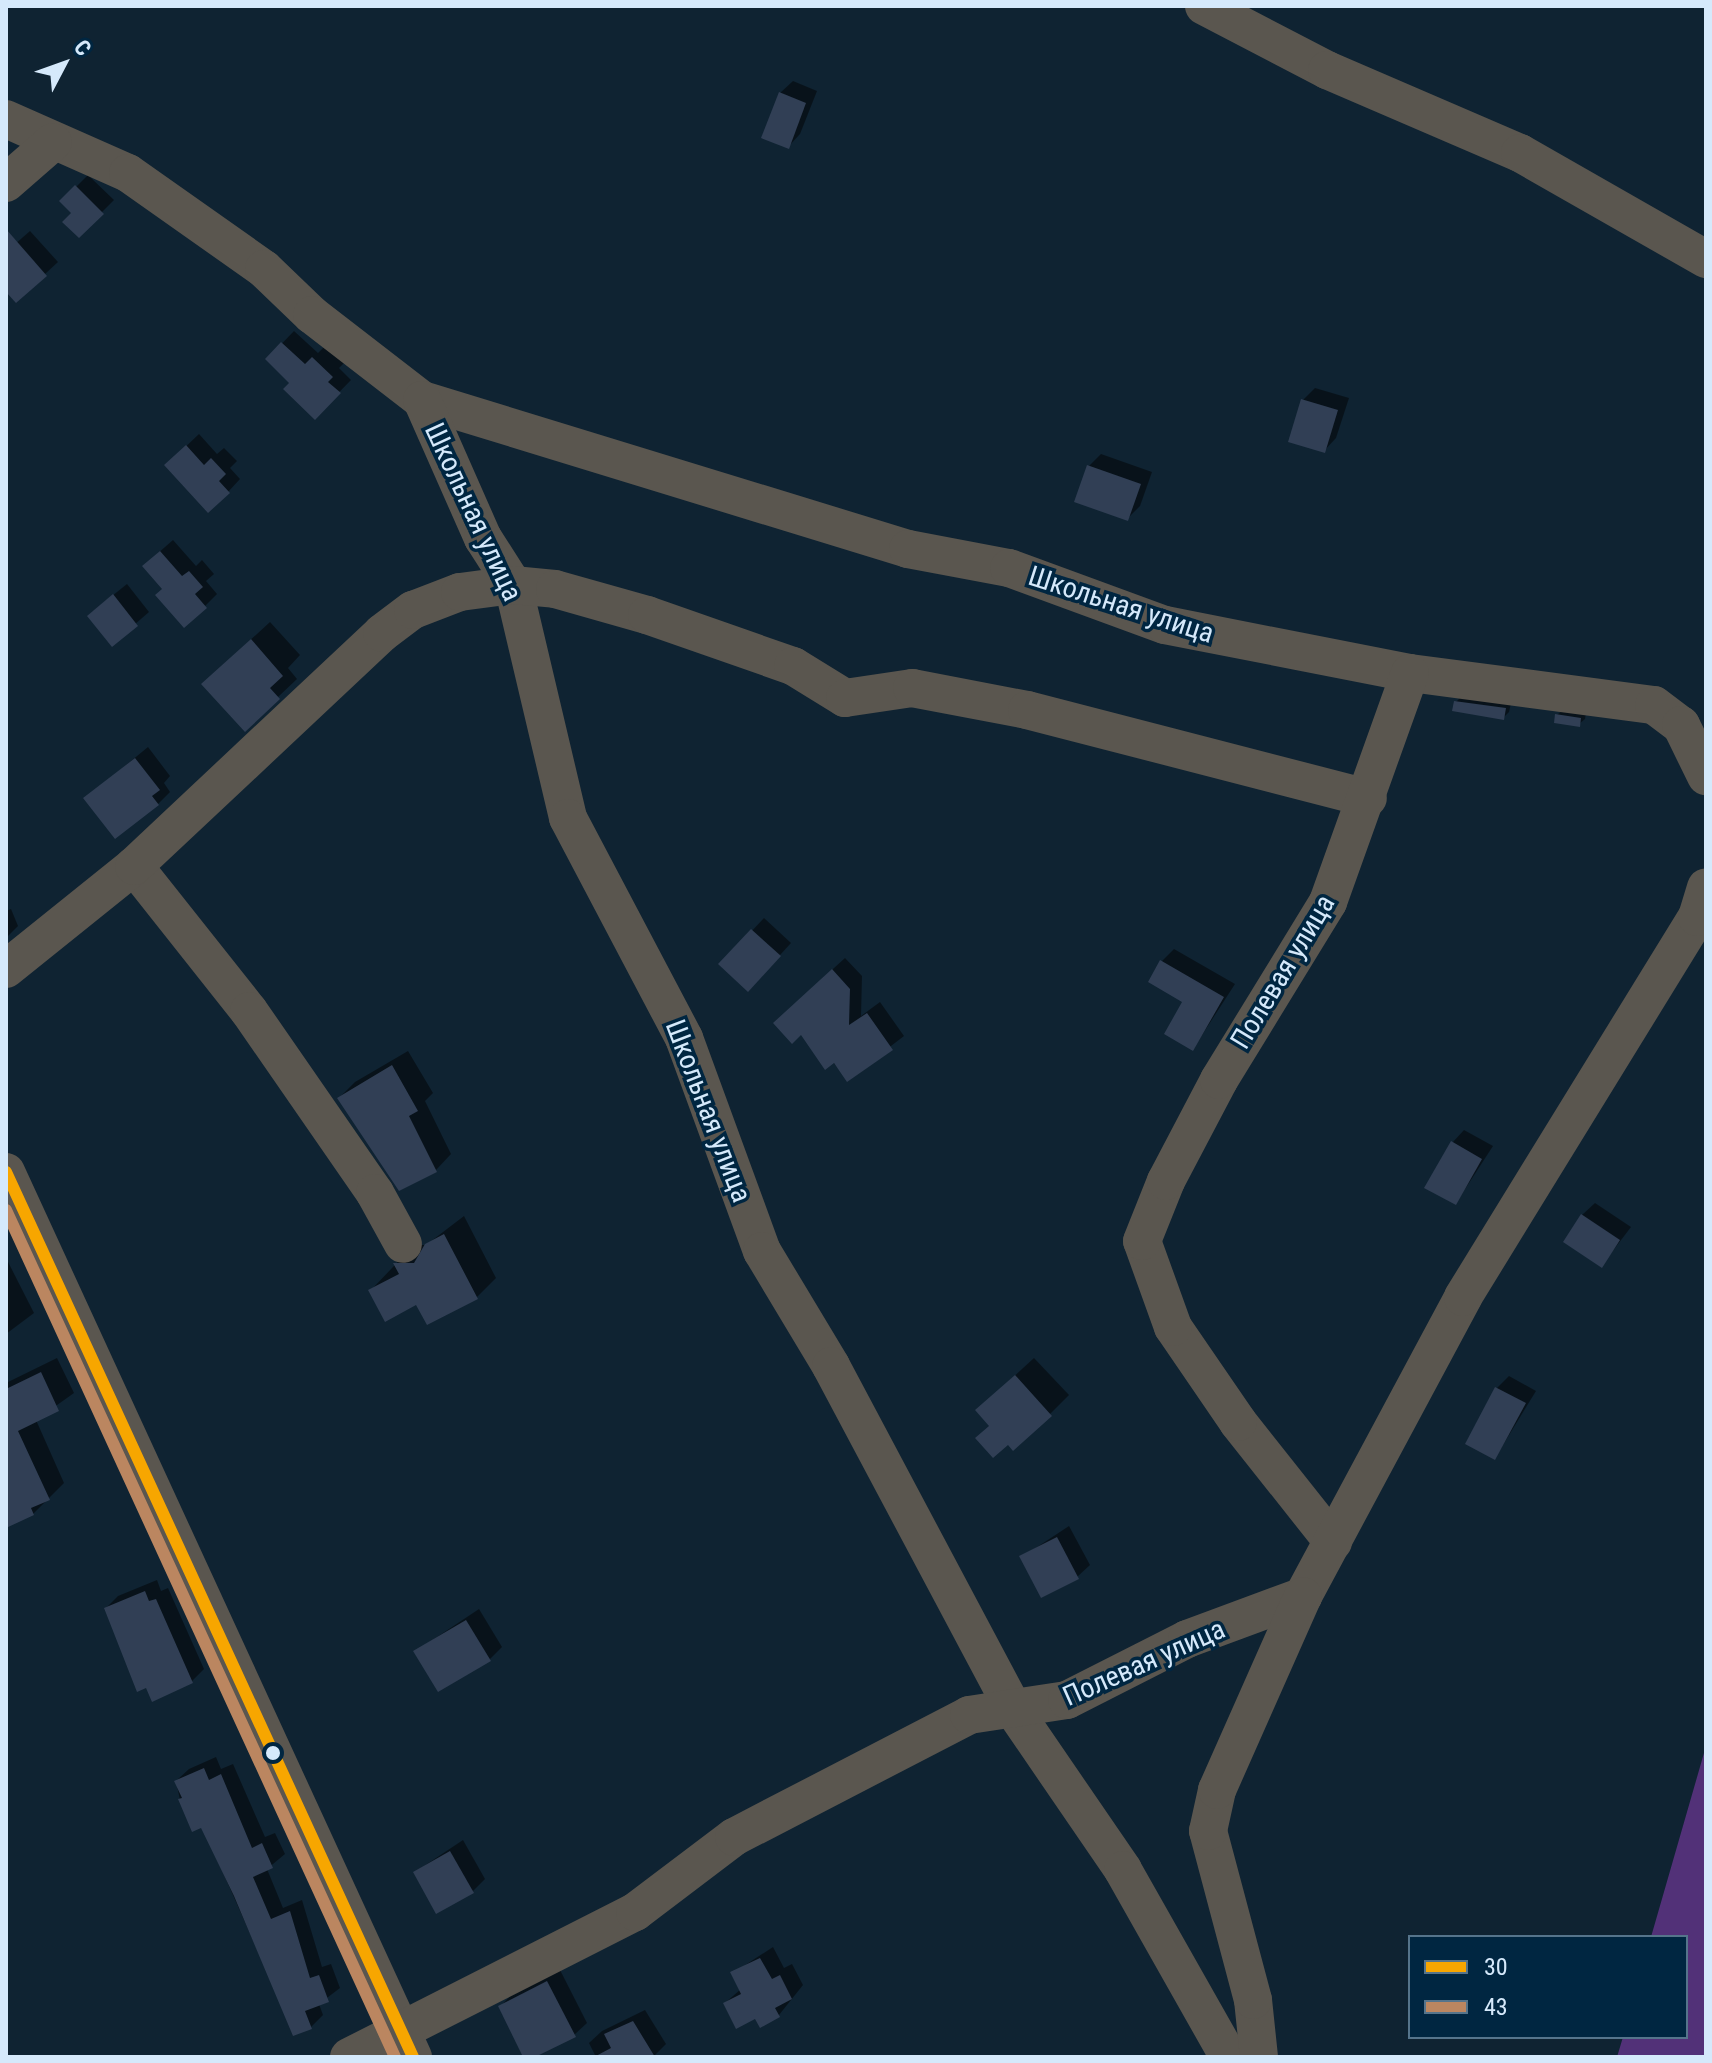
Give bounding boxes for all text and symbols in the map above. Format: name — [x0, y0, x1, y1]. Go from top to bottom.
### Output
north arrow — [24, 24, 104, 104]
text: С — [69, 35, 96, 61]
street label: Школьная улица — [417, 418, 529, 606]
street label: Школьная улица — [1024, 559, 1218, 651]
street label: Полевая улица — [1224, 889, 1342, 1055]
street label: Школьная улица — [658, 1015, 758, 1207]
street label: Полевая улица — [1058, 1612, 1230, 1714]
unlabelled marker — [265, 1745, 281, 1761]
legend — [1408, 1935, 1688, 2039]
text: 30 — [1484, 1953, 1508, 1981]
text: 43 — [1484, 1993, 1508, 2021]

